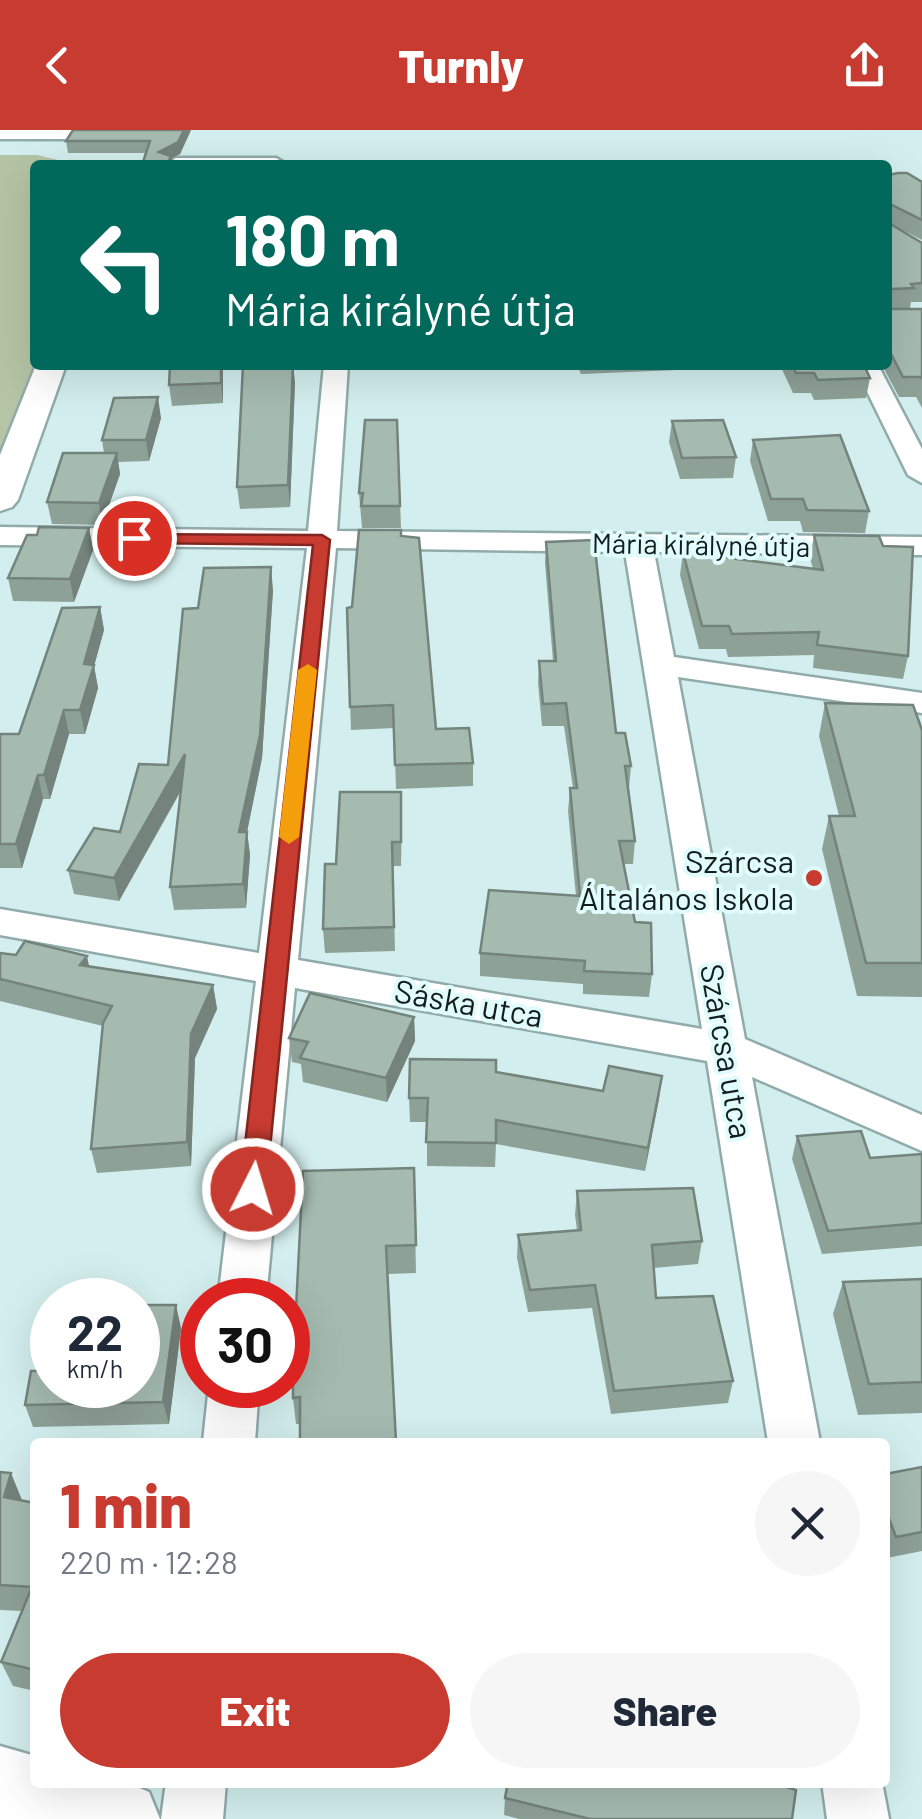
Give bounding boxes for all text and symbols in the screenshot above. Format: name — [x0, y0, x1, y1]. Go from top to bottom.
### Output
icon: back — [30, 38, 85, 93]
text: Turnly — [398, 38, 524, 92]
icon: share — [837, 38, 892, 93]
text: 180 m — [225, 196, 400, 280]
icon: left — [60, 200, 190, 330]
text: Mária királyné útja — [225, 281, 576, 335]
pin — [92, 496, 177, 581]
icon: arrive — [107, 511, 162, 566]
street label: Mária királyné útja — [592, 525, 810, 563]
place label: Szárcsa Általános Iskola — [579, 841, 794, 916]
marker: Szárcsa Általános Iskola — [803, 867, 825, 889]
street label: Szárcsa utca — [694, 961, 762, 1141]
street label: Sáska utca — [392, 970, 546, 1034]
position arrow — [201, 1137, 305, 1241]
speed limit sign: 30 — [180, 1278, 310, 1408]
text: 22 — [67, 1301, 123, 1361]
text: km/h — [67, 1353, 123, 1383]
text: 1 min — [60, 1468, 192, 1540]
button: close — [755, 1471, 860, 1576]
text: 220 m · 12:28 — [60, 1542, 238, 1580]
button: Exit — [60, 1653, 450, 1768]
button: Share — [470, 1653, 860, 1768]

